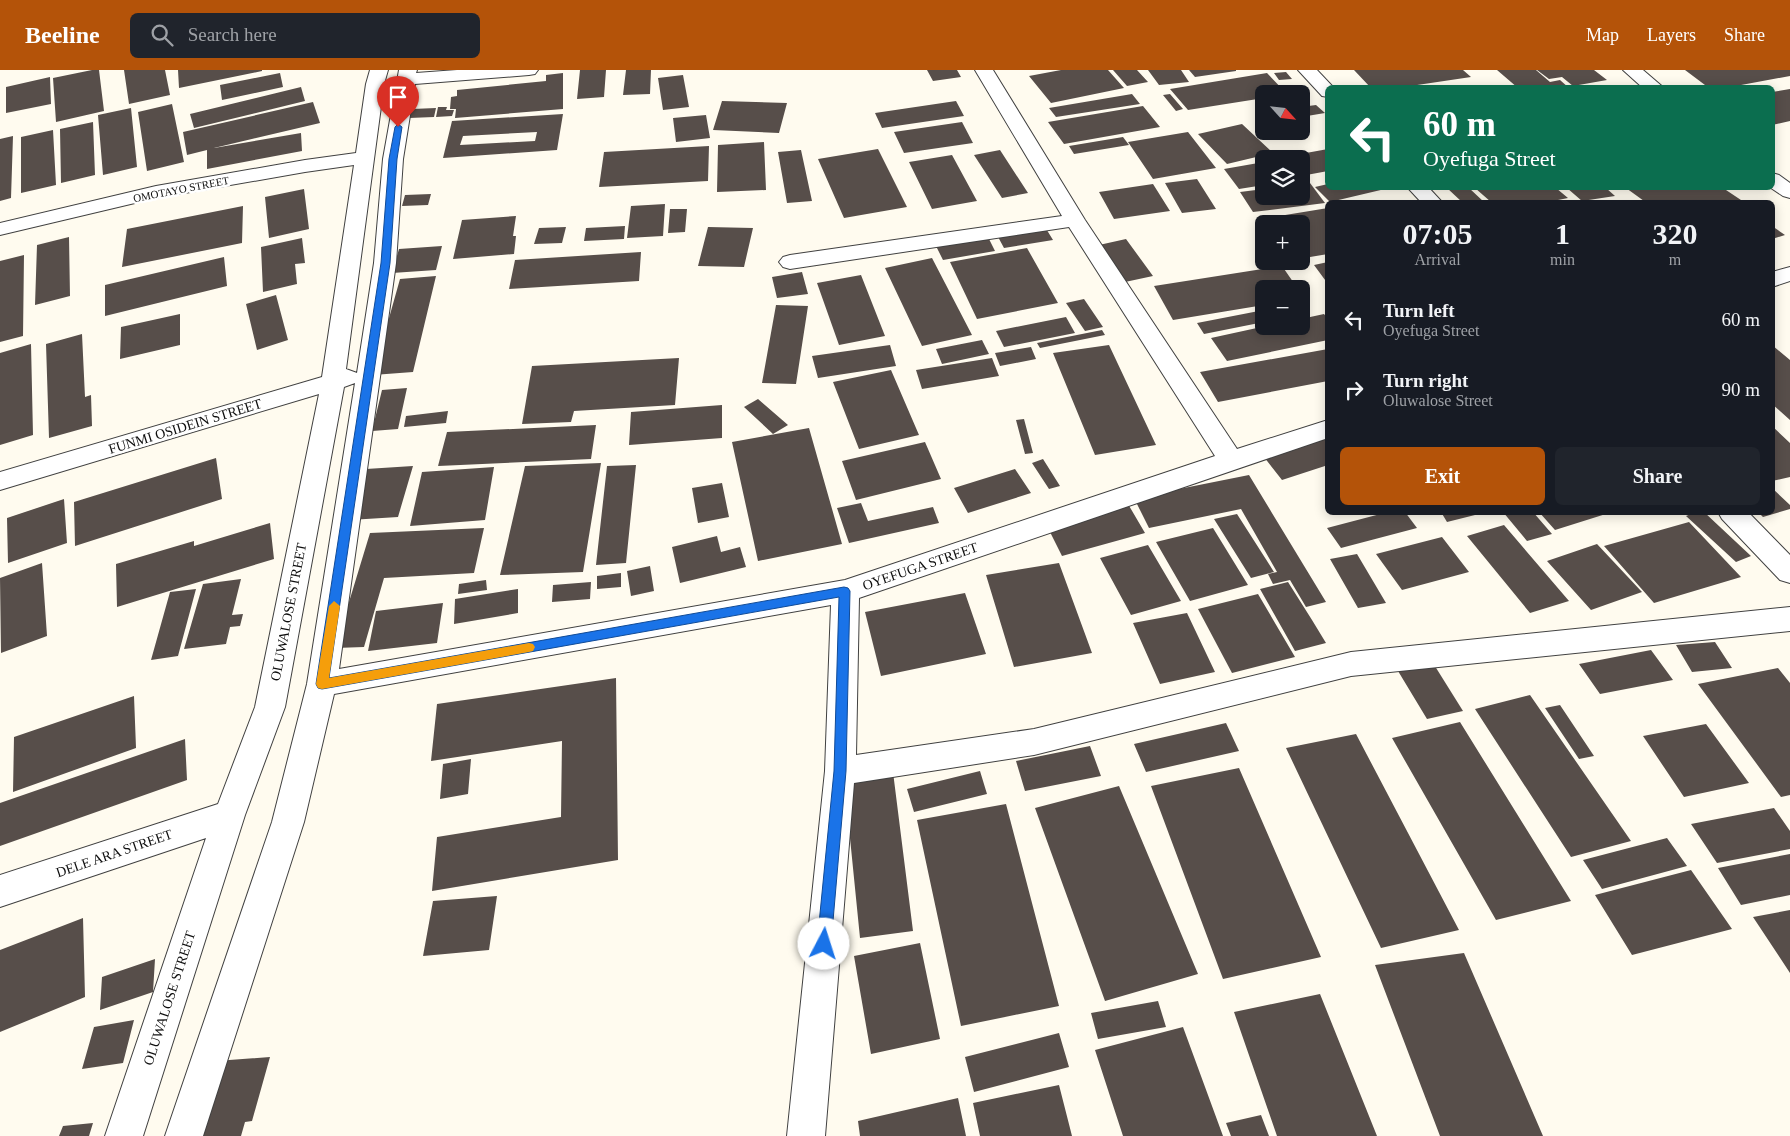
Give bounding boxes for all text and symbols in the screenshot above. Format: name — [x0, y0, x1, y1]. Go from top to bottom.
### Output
search box — [130, 13, 480, 58]
icon: search — [148, 21, 176, 49]
text: Beeline — [25, 22, 100, 48]
text: Search here — [188, 24, 277, 45]
text: Map — [1586, 25, 1619, 45]
text: Layers — [1647, 25, 1696, 45]
text: Share — [1724, 25, 1765, 45]
pin — [377, 76, 419, 127]
icon: arrive — [384, 83, 412, 111]
north arrow — [1255, 85, 1310, 140]
map controls — [1255, 85, 1310, 335]
icon: left — [1340, 105, 1405, 170]
text: 60 m — [1423, 105, 1496, 144]
text: Oyefuga Street — [1423, 146, 1556, 171]
button: layers — [1255, 150, 1310, 205]
street label: OMOTAYO STREET — [132, 174, 230, 204]
button: + — [1255, 215, 1310, 270]
text: 07:05 — [1403, 217, 1473, 250]
text: 1 — [1555, 217, 1570, 250]
text: 320 — [1652, 217, 1697, 250]
text: Arrival — [1414, 251, 1461, 268]
text: min — [1550, 251, 1575, 268]
text: m — [1669, 251, 1681, 268]
button: − — [1255, 280, 1310, 335]
text: Turn left — [1383, 300, 1455, 321]
icon: left — [1340, 306, 1368, 334]
text: 60 m — [1721, 309, 1760, 330]
text: Oyefuga Street — [1383, 322, 1479, 339]
text: Turn right — [1383, 370, 1468, 391]
icon: right — [1340, 376, 1368, 404]
text: 90 m — [1721, 379, 1760, 400]
text: Oluwalose Street — [1383, 392, 1493, 409]
street label: FUNMI OSIDEIN STREET — [107, 396, 264, 457]
button: Exit — [1340, 447, 1545, 505]
button: Share — [1555, 447, 1760, 505]
street label: OYEFUGA STREET — [861, 540, 980, 593]
street label: OLUWALOSE STREET — [268, 541, 309, 682]
street label: DELE ARA STREET — [54, 826, 175, 880]
position arrow — [797, 917, 849, 969]
street label: OLUWALOSE STREET — [141, 929, 198, 1067]

